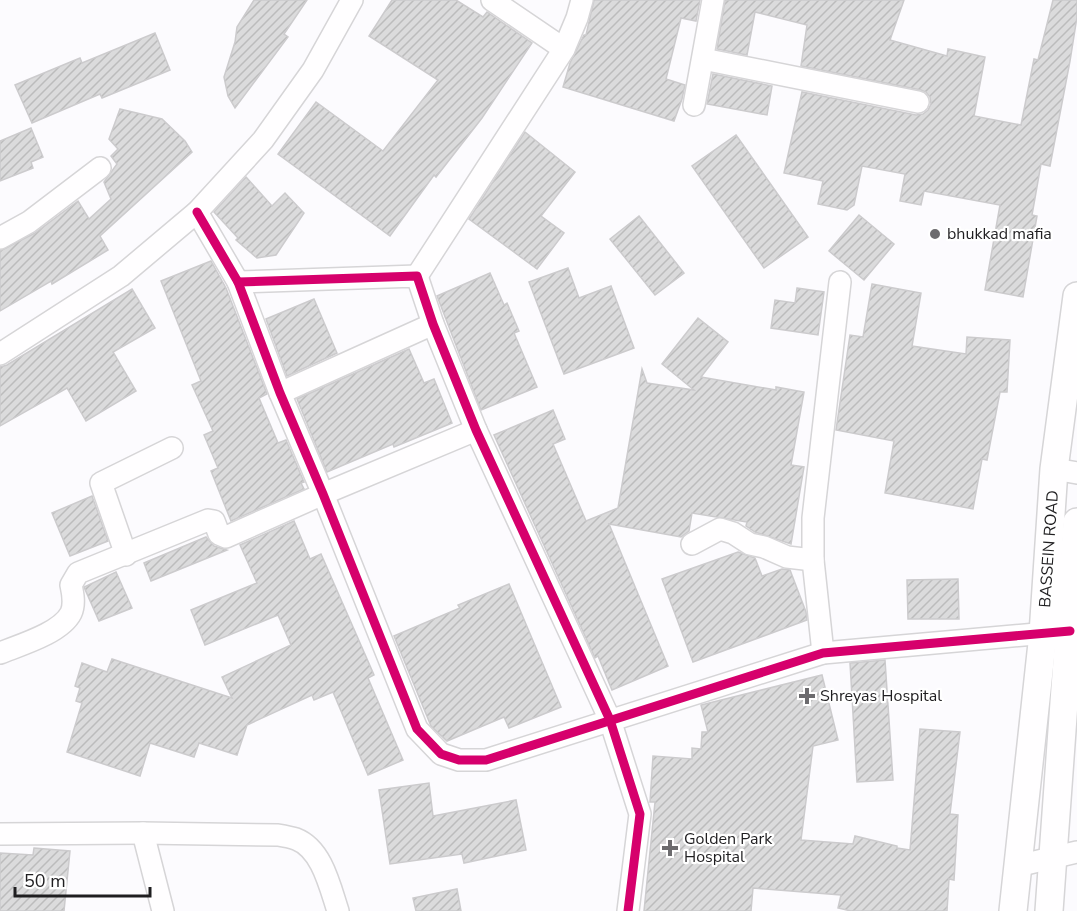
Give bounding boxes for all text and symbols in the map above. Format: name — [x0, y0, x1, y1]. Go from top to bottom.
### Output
place label: bhukkad mafia — [947, 223, 1052, 245]
marker: bhukkad mafia — [928, 227, 942, 241]
street label: BASSEIN ROAD — [1034, 490, 1064, 608]
place label: Shreyas Hospital — [820, 685, 942, 707]
marker: Shreyas Hospital — [798, 687, 816, 705]
place label: Golden Park Hospital — [684, 828, 773, 868]
marker: Golden Park Hospital — [661, 839, 679, 857]
scale bar — [15, 860, 150, 898]
text: 50 m — [24, 869, 66, 893]

